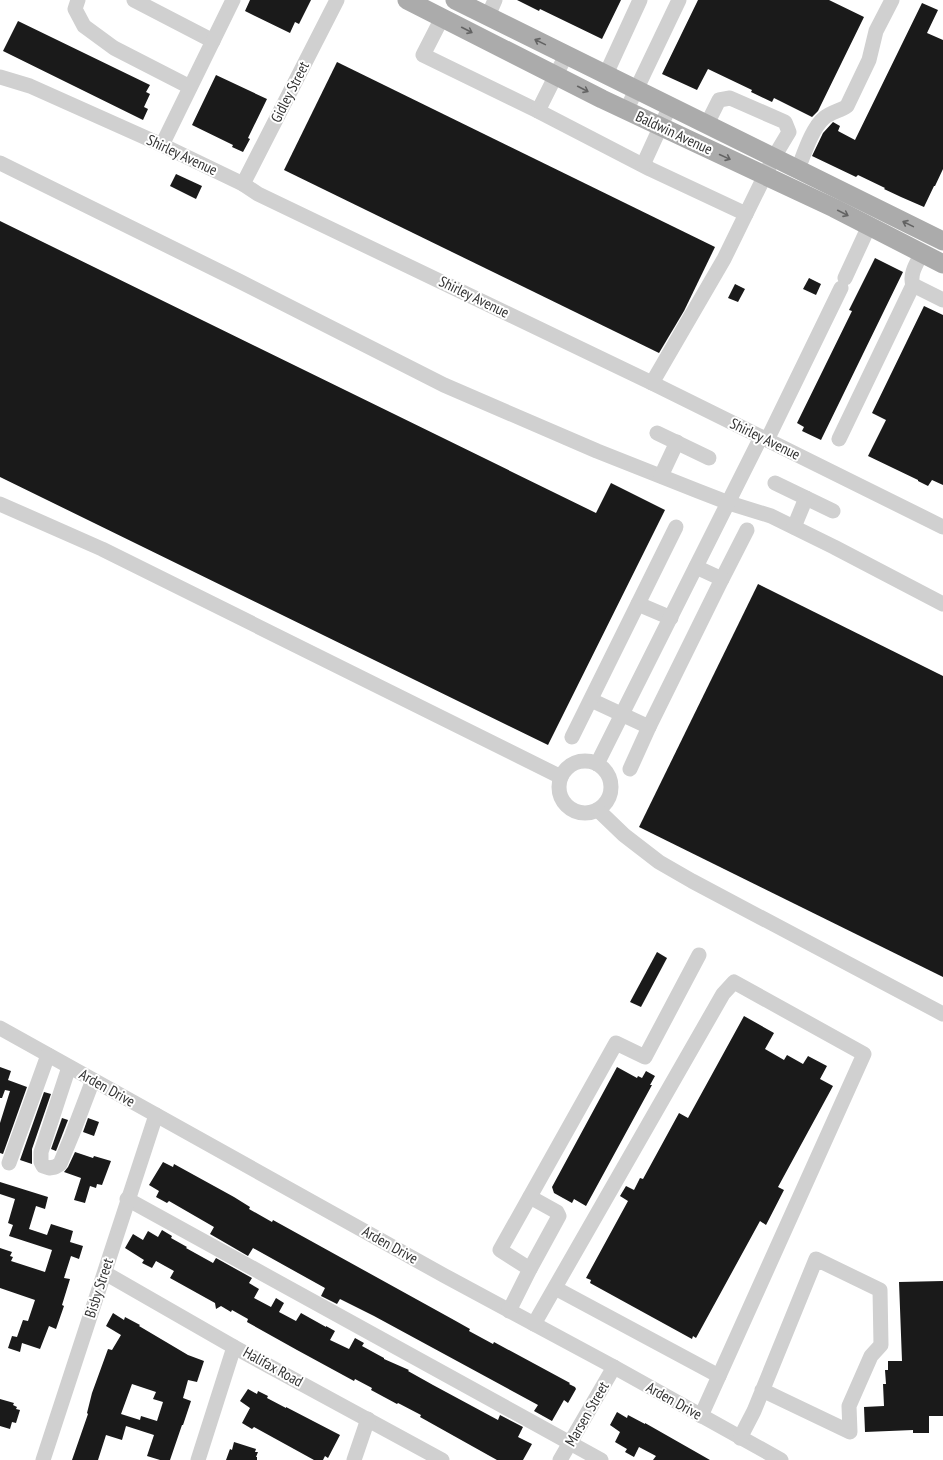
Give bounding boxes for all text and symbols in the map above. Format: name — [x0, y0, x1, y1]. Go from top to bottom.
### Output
one-way arrow — [461, 27, 473, 35]
one-way arrow — [535, 38, 547, 45]
street label: Gidley Street — [266, 58, 313, 125]
one-way arrow — [576, 86, 588, 94]
street label: Baldwin Avenue — [633, 107, 716, 159]
street label: Shirley Avenue — [144, 130, 221, 179]
one-way arrow — [719, 154, 731, 161]
one-way arrow — [837, 209, 849, 217]
one-way arrow — [902, 219, 914, 227]
street label: Shirley Avenue — [436, 271, 512, 322]
street label: Shirley Avenue — [727, 413, 803, 464]
street label: Arden Drive — [76, 1064, 138, 1111]
street label: Arden Drive — [359, 1221, 421, 1268]
street label: Bisby Street — [80, 1256, 117, 1320]
street label: Halifax Road — [240, 1342, 306, 1391]
street label: Arden Drive — [643, 1377, 705, 1424]
street label: Marsen Street — [560, 1378, 613, 1450]

